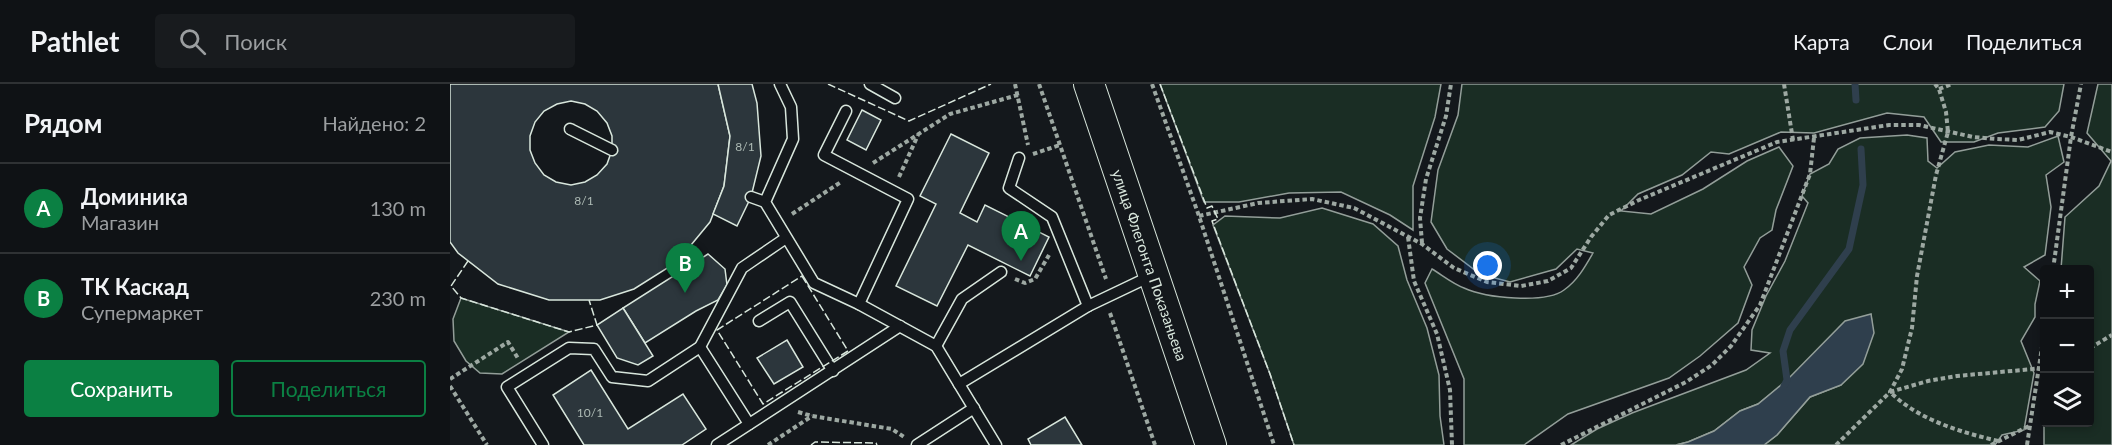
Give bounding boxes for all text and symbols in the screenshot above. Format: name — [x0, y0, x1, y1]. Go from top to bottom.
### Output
search box — [155, 14, 575, 68]
text: Pathlet — [30, 24, 119, 58]
icon: search — [176, 25, 209, 58]
text: Поиск — [224, 28, 287, 55]
text: Карта — [1793, 29, 1850, 54]
text: Слои — [1883, 29, 1933, 54]
text: Поделиться — [1966, 29, 2082, 54]
text: Рядом — [24, 107, 102, 139]
text: Найдено: 2 — [323, 111, 426, 135]
house number: 8/1 — [735, 139, 755, 154]
street label: улица Флегонта Показаньева — [1109, 167, 1191, 363]
text: Доминика — [81, 183, 188, 210]
house number: 8/1 — [574, 193, 594, 208]
text: A — [37, 196, 50, 220]
text: 130 m — [370, 196, 426, 220]
text: Магазин — [81, 210, 159, 234]
pin: A — [1002, 212, 1040, 261]
pin: B — [666, 244, 704, 293]
your location — [1473, 251, 1502, 280]
map controls — [2040, 265, 2094, 427]
button: + — [2040, 265, 2094, 319]
text: ТК Каскад — [81, 273, 189, 300]
text: B — [37, 286, 50, 310]
text: 230 m — [370, 286, 426, 310]
text: Супермаркет — [81, 300, 203, 324]
button: − — [2040, 319, 2094, 373]
button: Сохранить — [24, 360, 219, 417]
button: Поделиться — [231, 360, 426, 417]
button: layers — [2040, 373, 2094, 427]
house number: 10/1 — [577, 405, 603, 420]

